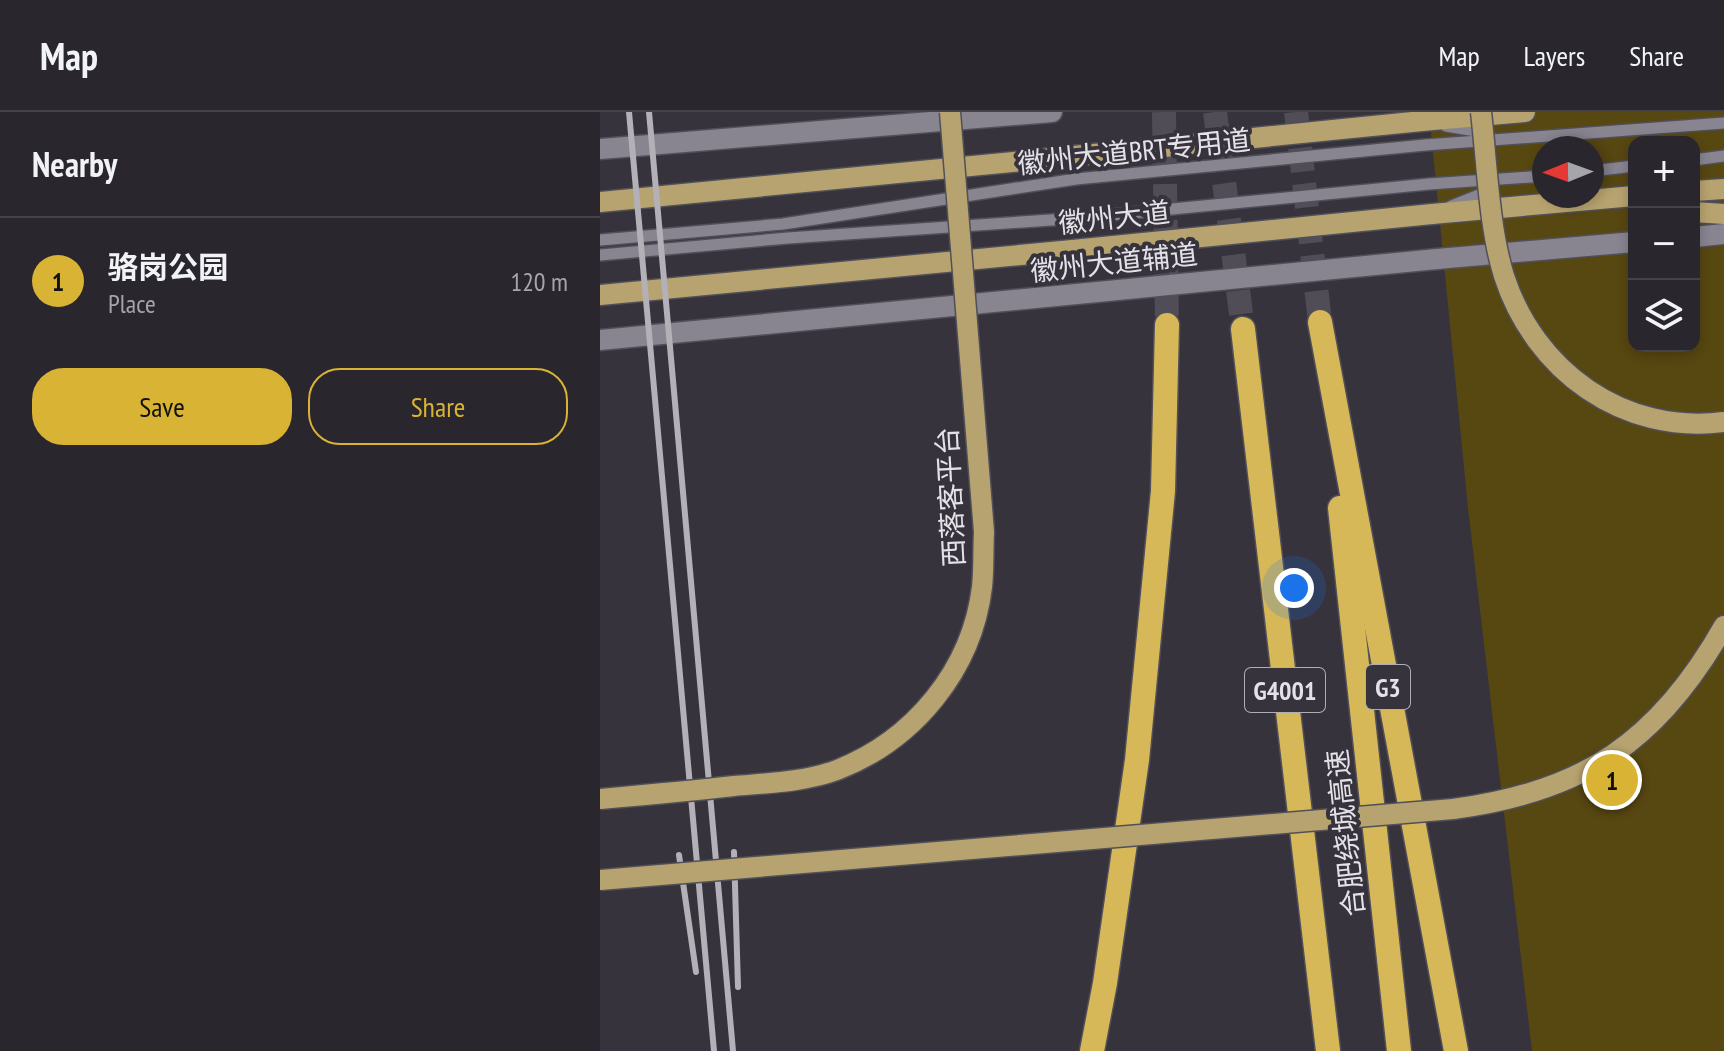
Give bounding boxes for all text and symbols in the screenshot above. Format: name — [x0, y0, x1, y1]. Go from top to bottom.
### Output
text: Map — [40, 31, 98, 80]
text: Map — [1438, 37, 1480, 74]
text: Layers — [1524, 37, 1585, 74]
text: Share — [1629, 37, 1684, 74]
street label: 徽州大道BRT专用道 — [1016, 120, 1252, 182]
north arrow — [1532, 136, 1604, 208]
map controls — [1628, 136, 1700, 352]
button: + — [1628, 136, 1700, 208]
text: Nearby — [32, 142, 117, 186]
street label: 徽州大道 — [1056, 193, 1172, 241]
button: − — [1628, 208, 1700, 280]
street label: 徽州大道辅道 — [1029, 235, 1199, 289]
text: 骆岗公园 — [108, 247, 228, 286]
text: 1 — [52, 265, 64, 298]
text: 120 m — [510, 265, 568, 298]
button: layers — [1628, 280, 1700, 352]
text: Place — [108, 287, 156, 320]
button: Save — [32, 368, 292, 445]
button: Share — [308, 368, 568, 445]
street label: 西落客平台 — [928, 426, 972, 568]
your location — [1274, 568, 1314, 608]
road number: G3 — [1366, 665, 1410, 709]
road number: G4001 — [1245, 668, 1325, 712]
street label: 合肥绕城高速 — [1318, 748, 1372, 918]
pin: 1 — [1586, 750, 1638, 810]

